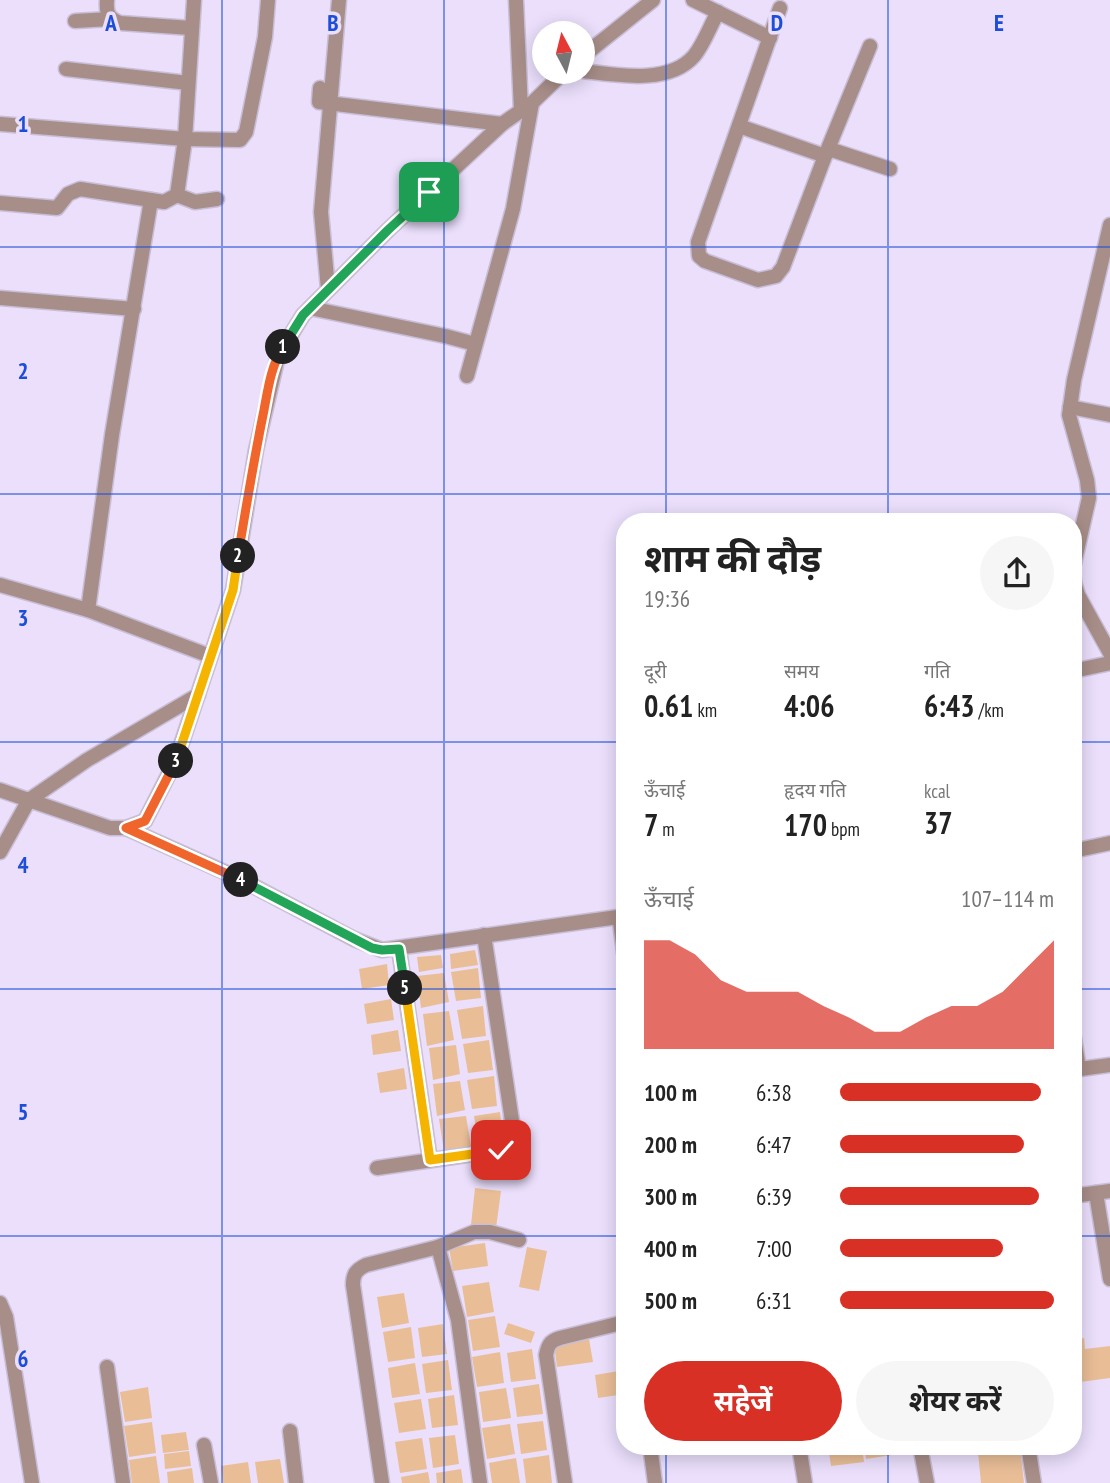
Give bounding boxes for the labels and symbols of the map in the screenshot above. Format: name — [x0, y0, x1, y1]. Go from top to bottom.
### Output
text: A — [104, 8, 117, 37]
text: B — [327, 8, 339, 37]
text: D — [771, 8, 783, 37]
text: E — [994, 8, 1004, 37]
north arrow — [532, 21, 595, 84]
text: 1 — [18, 109, 29, 138]
pin — [399, 162, 459, 222]
pin: 1 — [266, 330, 300, 364]
text: 2 — [18, 356, 29, 385]
pin: 2 — [220, 538, 256, 574]
text: 3 — [18, 603, 29, 632]
pin: 3 — [158, 744, 194, 778]
text: 4 — [18, 850, 29, 879]
pin: 4 — [224, 862, 258, 898]
pin: 5 — [388, 970, 422, 1006]
text: 5 — [18, 1097, 29, 1126]
pin — [471, 1120, 531, 1180]
text: 6 — [18, 1344, 29, 1373]

